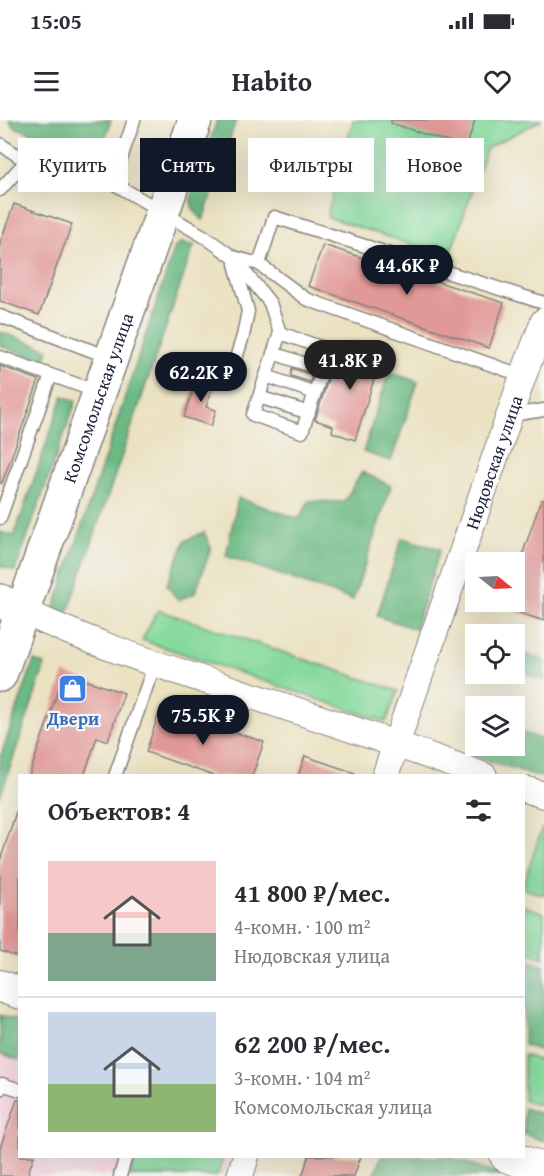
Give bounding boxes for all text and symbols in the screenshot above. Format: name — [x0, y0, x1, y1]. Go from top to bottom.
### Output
text: 15:05 — [30, 5, 82, 37]
text: Habito — [232, 61, 312, 101]
icon: menu — [30, 65, 63, 98]
icon: heart — [481, 65, 514, 98]
chip: Купить — [18, 138, 128, 192]
chip: Снять — [140, 138, 236, 192]
chip: Фильтры — [248, 138, 374, 192]
chip: Новое — [386, 138, 484, 192]
pin: 44.6K ₽ — [352, 245, 462, 296]
text: 44.6K ₽ — [375, 250, 439, 279]
street label: Комсомольская улица — [55, 309, 140, 486]
pin: 41.8K ₽ — [295, 340, 405, 391]
text: 41.8K ₽ — [318, 345, 382, 374]
pin: 62.2K ₽ — [146, 352, 256, 403]
text: 62.2K ₽ — [169, 357, 233, 386]
street label: Нюдовская улица — [458, 391, 529, 533]
north arrow — [465, 552, 525, 612]
map controls — [465, 552, 525, 756]
button: locate — [465, 624, 525, 684]
shop icon: Двери — [57, 673, 89, 705]
pin: 75.5K ₽ — [148, 695, 258, 746]
button: layers — [465, 696, 525, 756]
text: 75.5K ₽ — [171, 700, 235, 729]
place label: Двери — [46, 705, 99, 732]
text: Объектов: 4 — [48, 791, 191, 830]
icon: filters — [462, 794, 495, 827]
text: 41 800 ₽/мес. — [234, 873, 390, 912]
icon: home — [96, 885, 168, 957]
text: 4-комн. · 100 m² — [234, 912, 370, 941]
text: Нюдовская улица — [234, 941, 390, 970]
text: 62 200 ₽/мес. — [234, 1024, 390, 1063]
icon: home — [96, 1036, 168, 1108]
text: 3-комн. · 104 m² — [234, 1063, 370, 1092]
text: Комсомольская улица — [234, 1092, 432, 1121]

